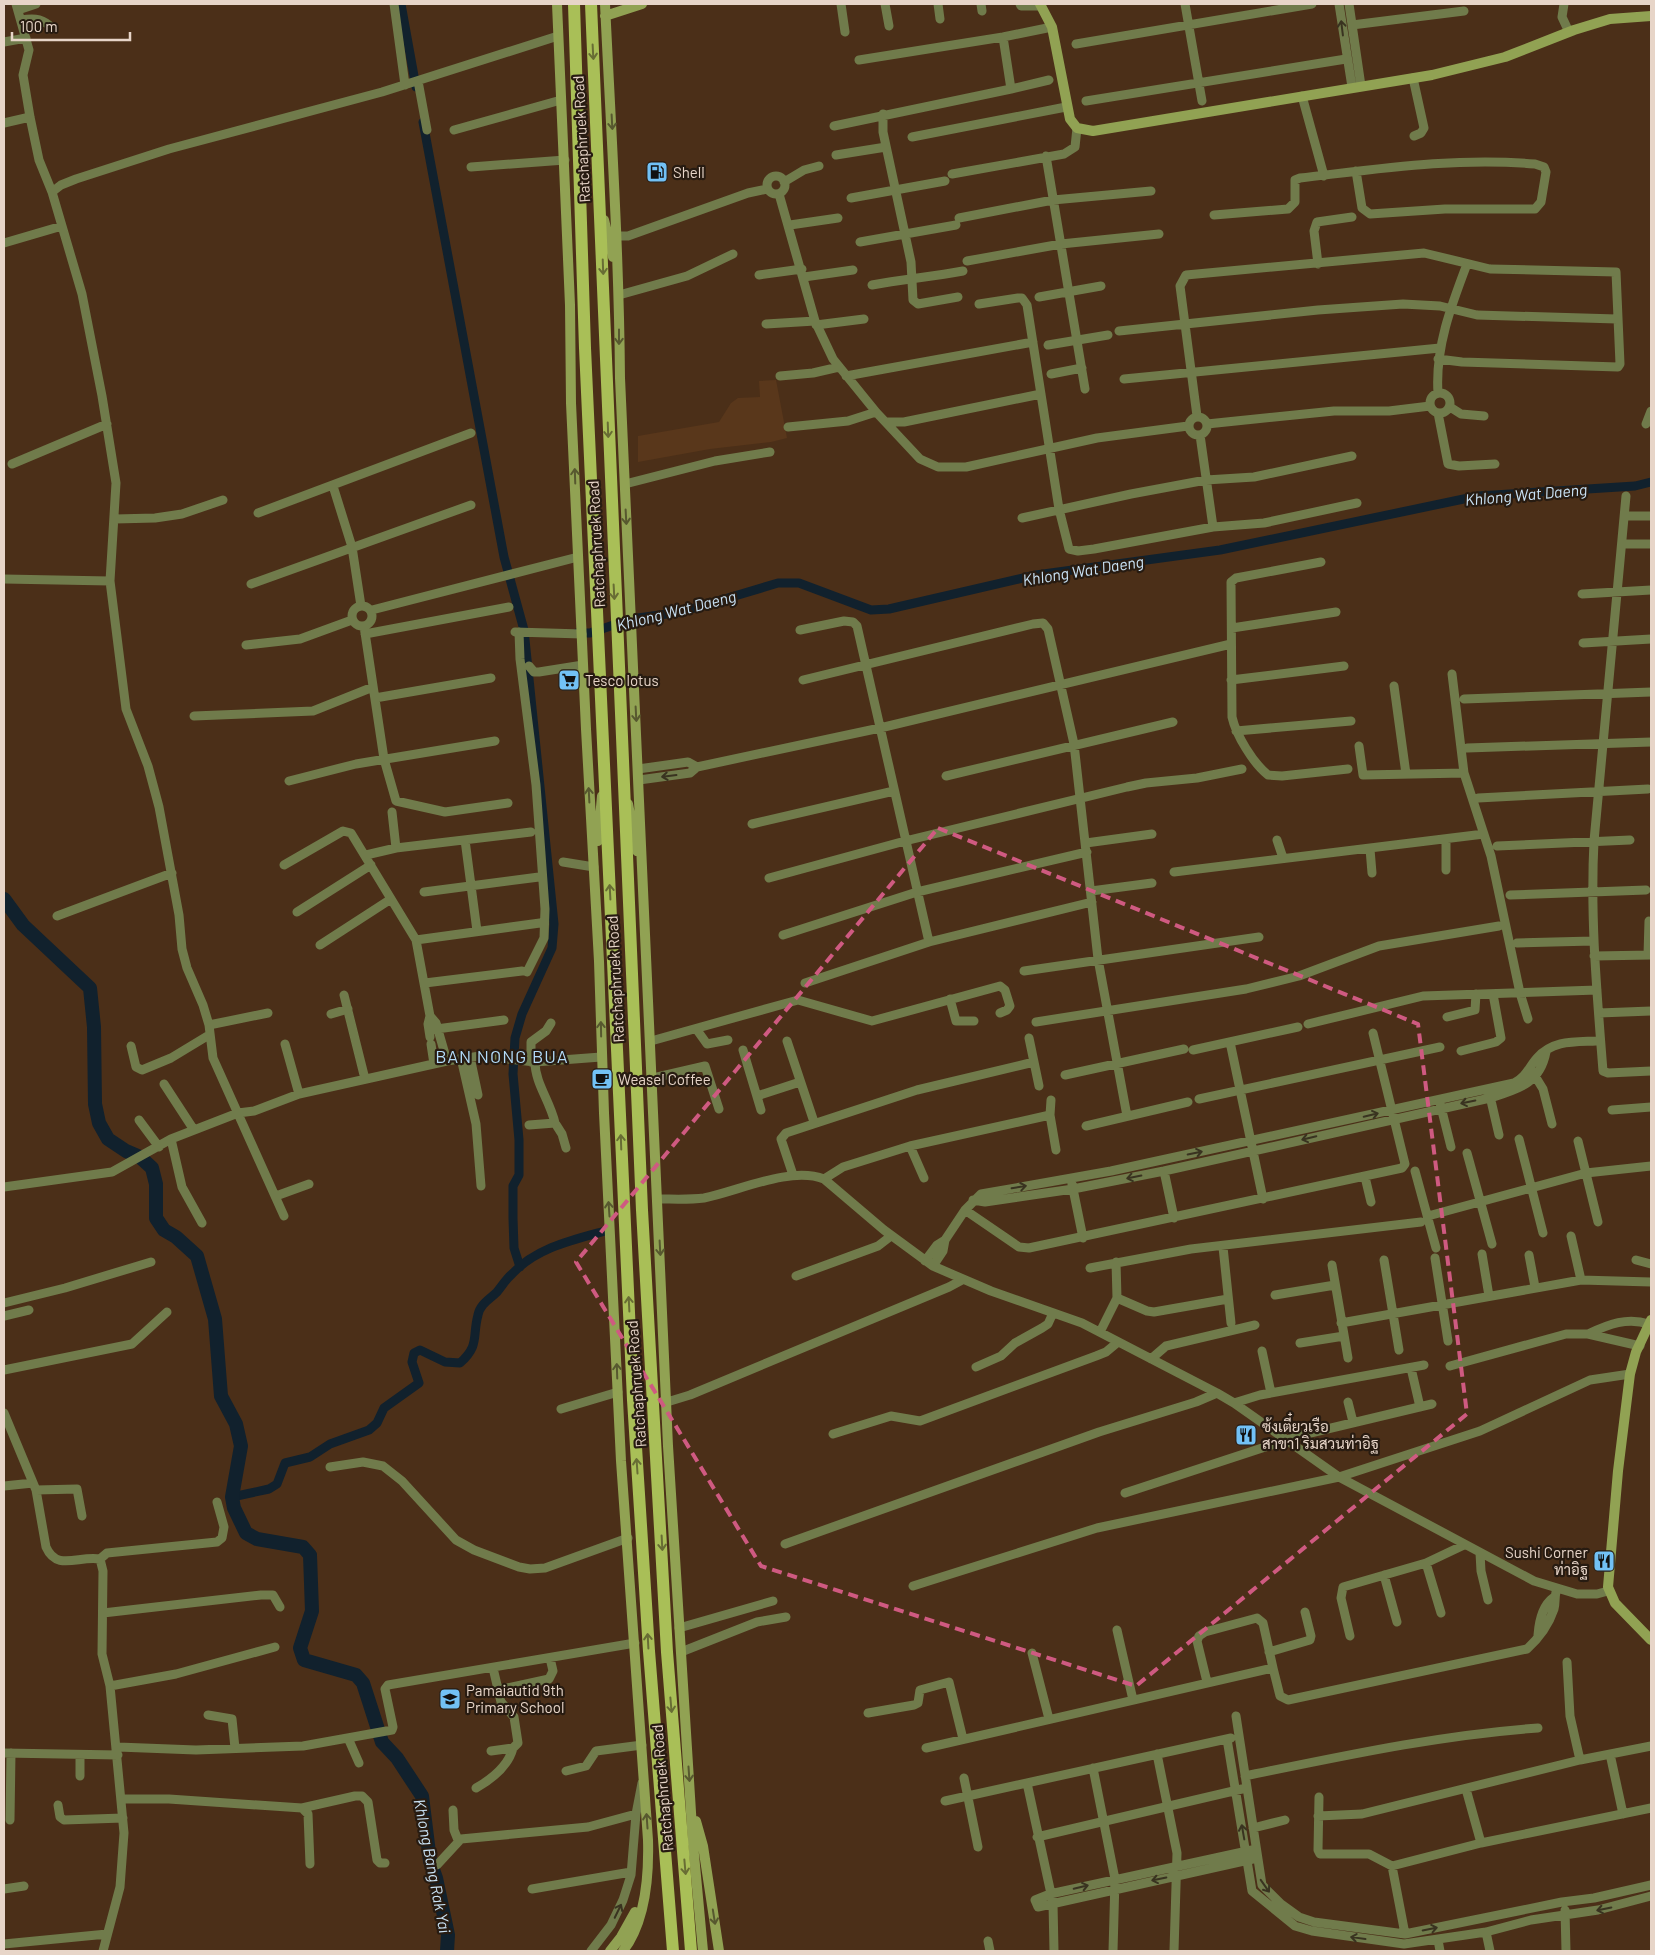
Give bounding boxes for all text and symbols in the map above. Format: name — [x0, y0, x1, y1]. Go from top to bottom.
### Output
scale bar — [12, 10, 130, 42]
text: 100 m — [20, 17, 58, 35]
one-way arrow — [1337, 21, 1347, 37]
one-way arrow — [589, 44, 598, 60]
street label: Ratchaphruek Road — [569, 75, 593, 203]
one-way arrow — [607, 114, 616, 130]
fuel station icon: Shell — [645, 160, 669, 184]
place label: Shell — [673, 163, 705, 181]
one-way arrow — [598, 258, 608, 275]
one-way arrow — [615, 329, 624, 345]
one-way arrow — [603, 421, 612, 437]
one-way arrow — [570, 468, 579, 484]
water label: Khlong Wat Daeng — [1464, 479, 1588, 509]
street label: Ratchaphruek Road — [584, 480, 608, 608]
one-way arrow — [622, 509, 631, 525]
water label: Khlong Wat Daeng — [1021, 551, 1145, 589]
one-way arrow — [610, 584, 619, 600]
water label: Khlong Wat Daeng — [614, 586, 738, 634]
supermarket icon: Tesco lotus — [557, 668, 581, 692]
place label: Tesco lotus — [585, 671, 659, 689]
one-way arrow — [631, 706, 640, 722]
one-way arrow — [661, 771, 677, 781]
one-way arrow — [585, 788, 594, 804]
one-way arrow — [605, 884, 614, 900]
street label: Ratchaphruek Road — [603, 915, 627, 1043]
one-way arrow — [596, 1021, 605, 1037]
district label: BAN NONG BUA — [435, 1045, 569, 1067]
cafe icon: Weasel Coffee — [590, 1067, 614, 1091]
place label: Weasel Coffee — [618, 1070, 711, 1088]
one-way arrow — [1460, 1098, 1476, 1108]
one-way arrow — [1363, 1110, 1379, 1119]
one-way arrow — [617, 1134, 626, 1150]
one-way arrow — [1302, 1134, 1318, 1143]
one-way arrow — [1187, 1148, 1203, 1157]
one-way arrow — [1126, 1173, 1142, 1182]
one-way arrow — [1010, 1182, 1026, 1192]
one-way arrow — [604, 1201, 613, 1217]
one-way arrow — [655, 1240, 665, 1256]
one-way arrow — [624, 1296, 633, 1312]
street label: Ratchaphruek Road — [623, 1320, 649, 1448]
one-way arrow — [613, 1363, 622, 1379]
place label: ซ้งเตี๋ยวเรือ สาขา1 ริมสวนท่าอิฐ — [1262, 1412, 1379, 1454]
restaurant icon: ซ้งเตี๋ยวเรือ สาขา1 ริมสวนท่าอิฐ — [1234, 1423, 1258, 1447]
one-way arrow — [632, 1458, 641, 1474]
one-way arrow — [657, 1534, 667, 1551]
place label: Sushi Corner ท่าอิฐ — [1505, 1543, 1589, 1580]
restaurant icon: Sushi Corner ท่าอิฐ — [1592, 1549, 1616, 1573]
one-way arrow — [644, 1633, 653, 1649]
place label: Pamaiautid 9th Primary School — [466, 1681, 564, 1716]
school or university icon: Pamaiautid 9th Primary School — [438, 1687, 462, 1711]
one-way arrow — [667, 1697, 676, 1713]
street label: Ratchaphruek Road — [647, 1724, 677, 1852]
one-way arrow — [684, 1766, 693, 1782]
water label: Khlong Bang Rak Yai — [411, 1797, 455, 1935]
one-way arrow — [642, 1813, 651, 1829]
one-way arrow — [1238, 1824, 1248, 1840]
one-way arrow — [680, 1859, 689, 1875]
one-way arrow — [1152, 1875, 1168, 1884]
one-way arrow — [1260, 1879, 1270, 1893]
one-way arrow — [1073, 1882, 1089, 1891]
one-way arrow — [614, 1904, 623, 1919]
one-way arrow — [1597, 1905, 1613, 1914]
one-way arrow — [710, 1909, 720, 1925]
one-way arrow — [1422, 1924, 1438, 1933]
one-way arrow — [1350, 1933, 1366, 1943]

